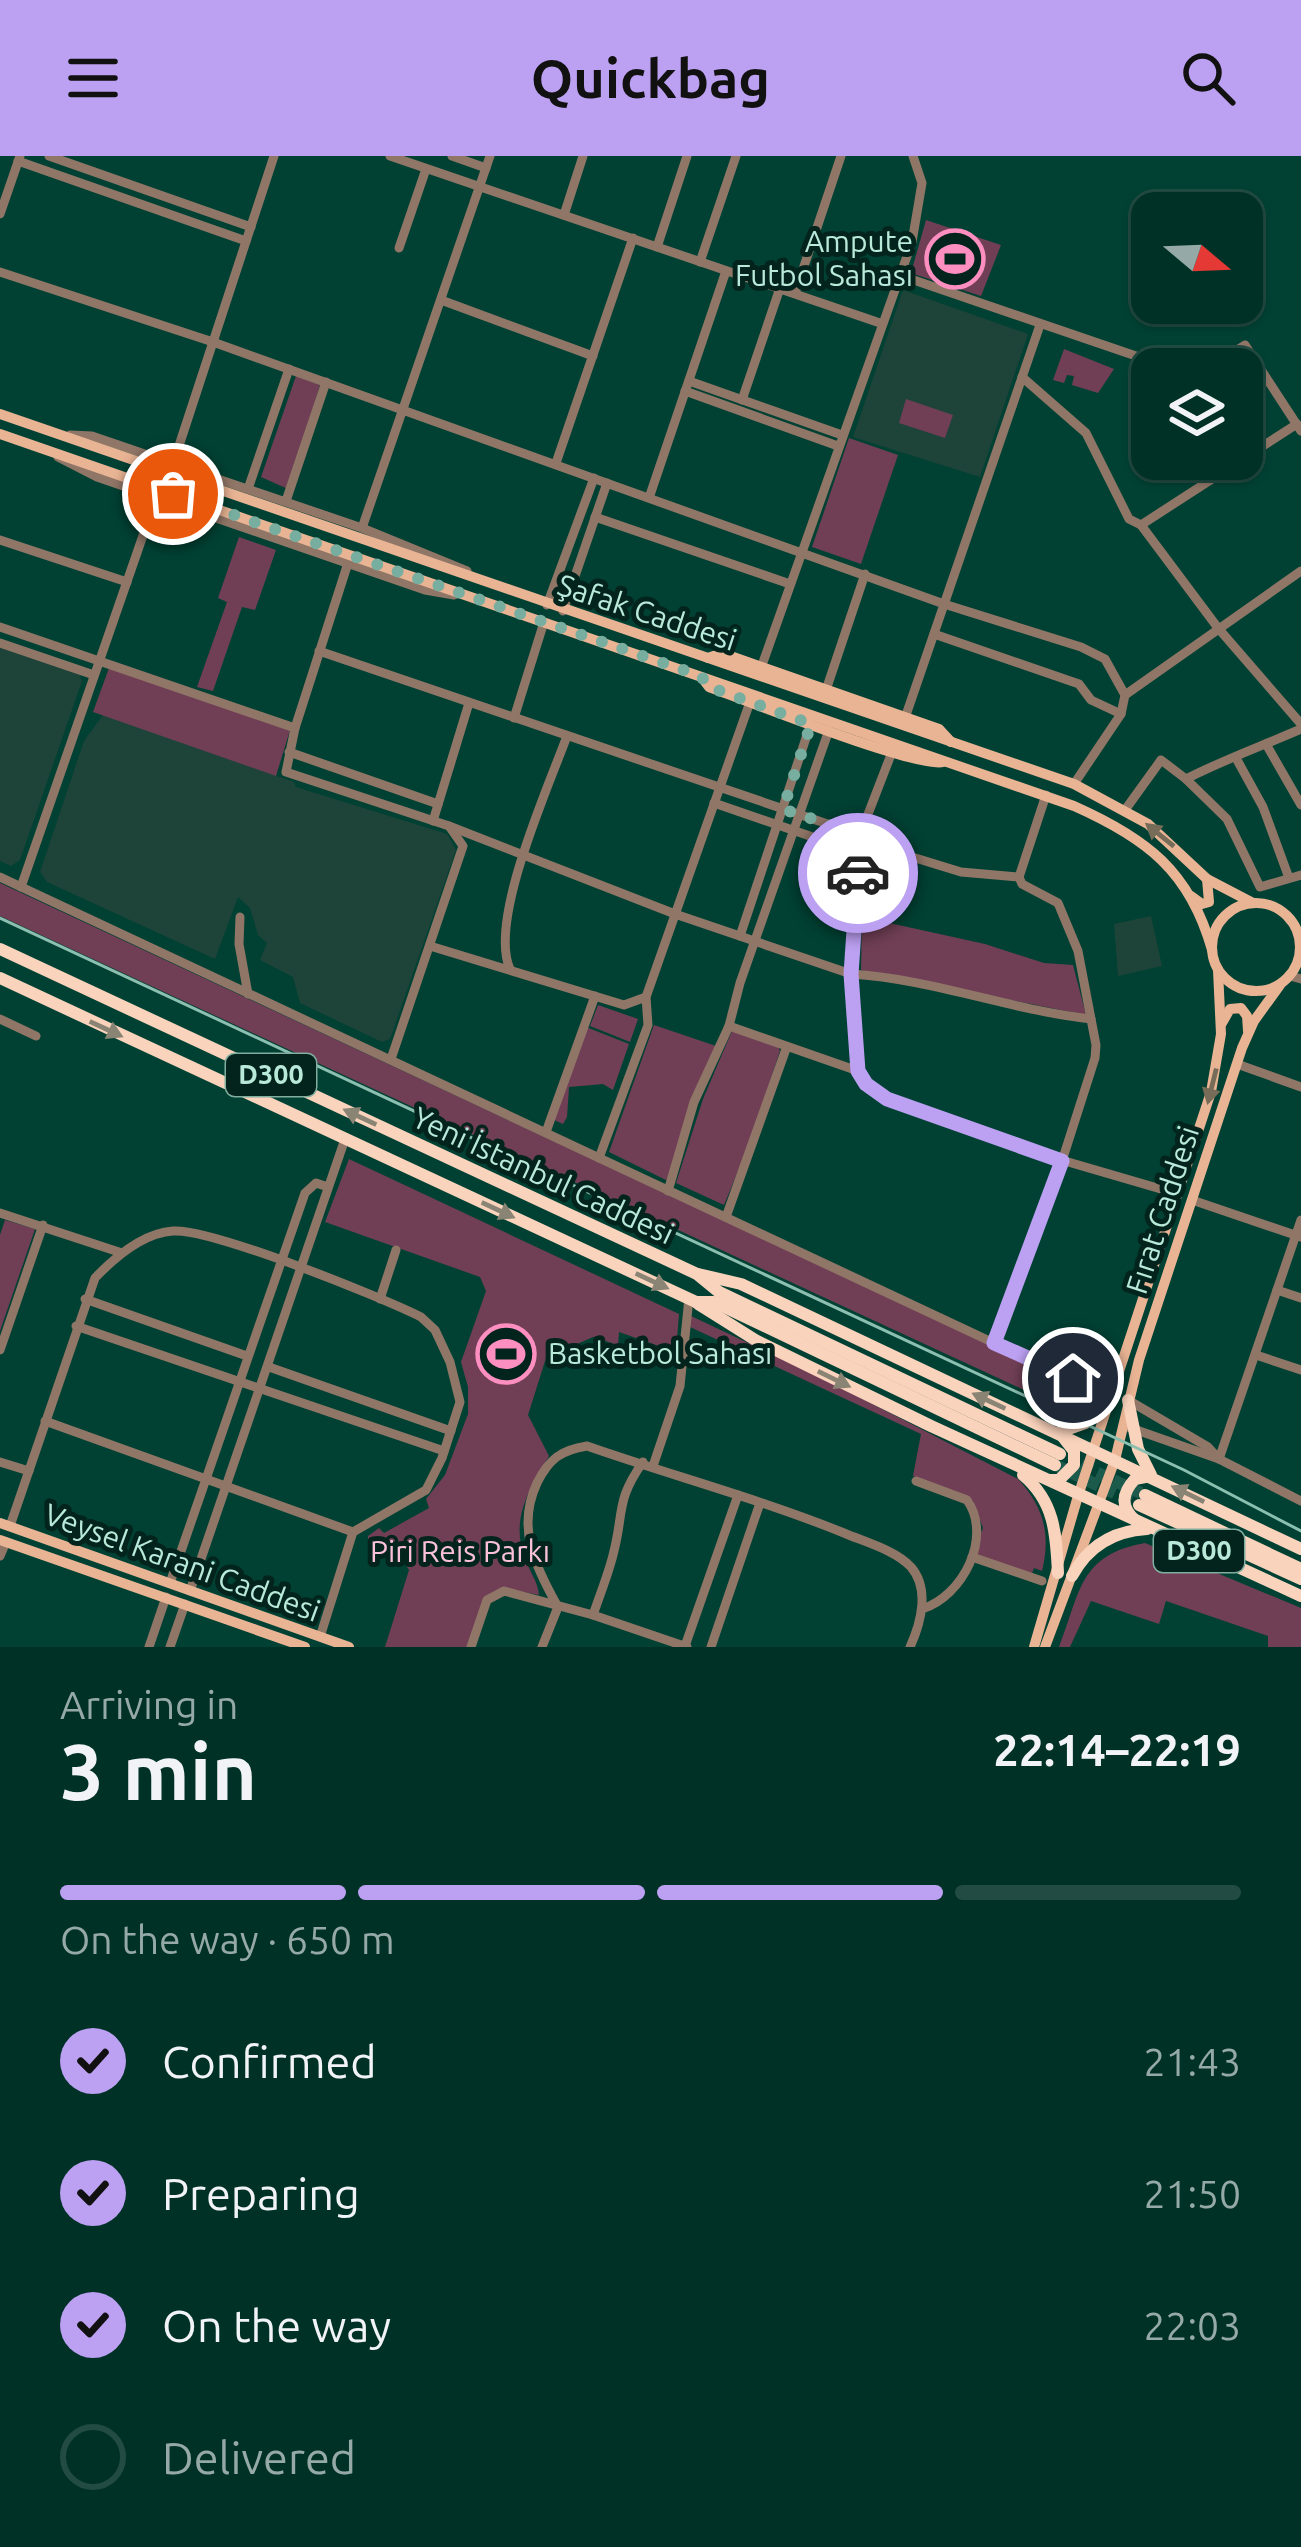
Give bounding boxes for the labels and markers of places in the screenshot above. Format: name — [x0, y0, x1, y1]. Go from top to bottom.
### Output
place label: Ampute Futbol Sahası — [735, 224, 913, 292]
sports icon: Ampute Futbol Sahası — [924, 228, 986, 290]
pin — [122, 443, 224, 545]
sports icon: Basketbol Sahası — [475, 1323, 537, 1385]
pin — [1022, 1327, 1124, 1429]
place label: Basketbol Sahası — [548, 1336, 772, 1370]

